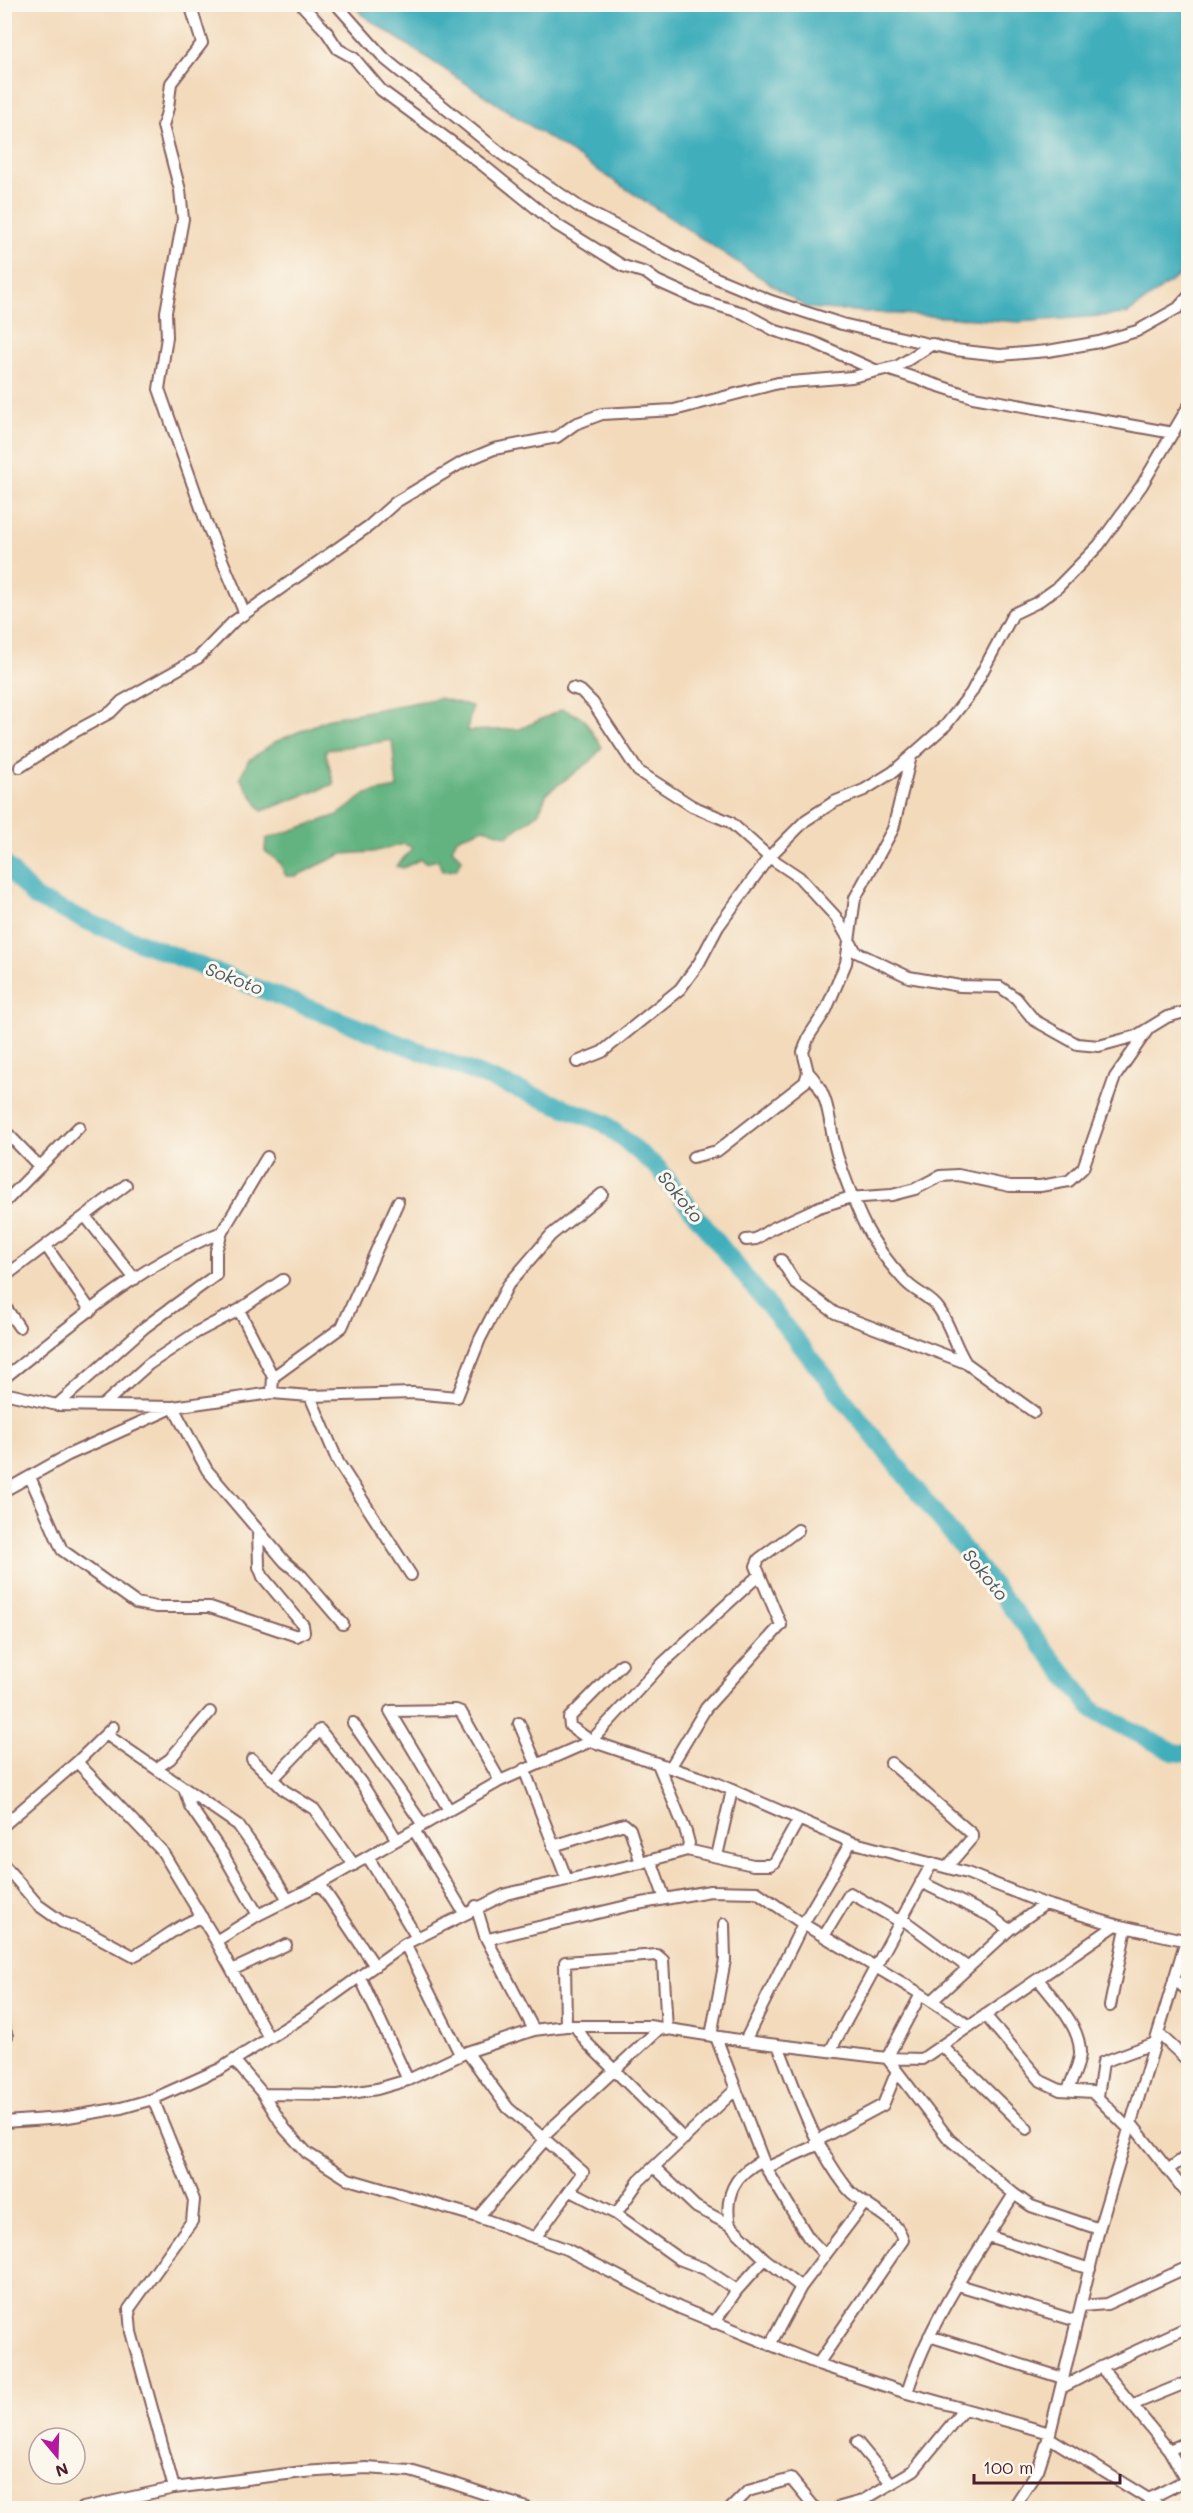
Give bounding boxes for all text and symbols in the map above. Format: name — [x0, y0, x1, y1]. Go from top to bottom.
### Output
water label: Sokoto — [202, 956, 267, 1000]
water label: Sokoto — [653, 1166, 709, 1227]
water label: Sokoto — [958, 1544, 1014, 1605]
north arrow — [27, 2426, 87, 2486]
scale bar — [974, 2447, 1120, 2485]
text: 100 m — [983, 2455, 1033, 2479]
text: N — [53, 2459, 71, 2483]

